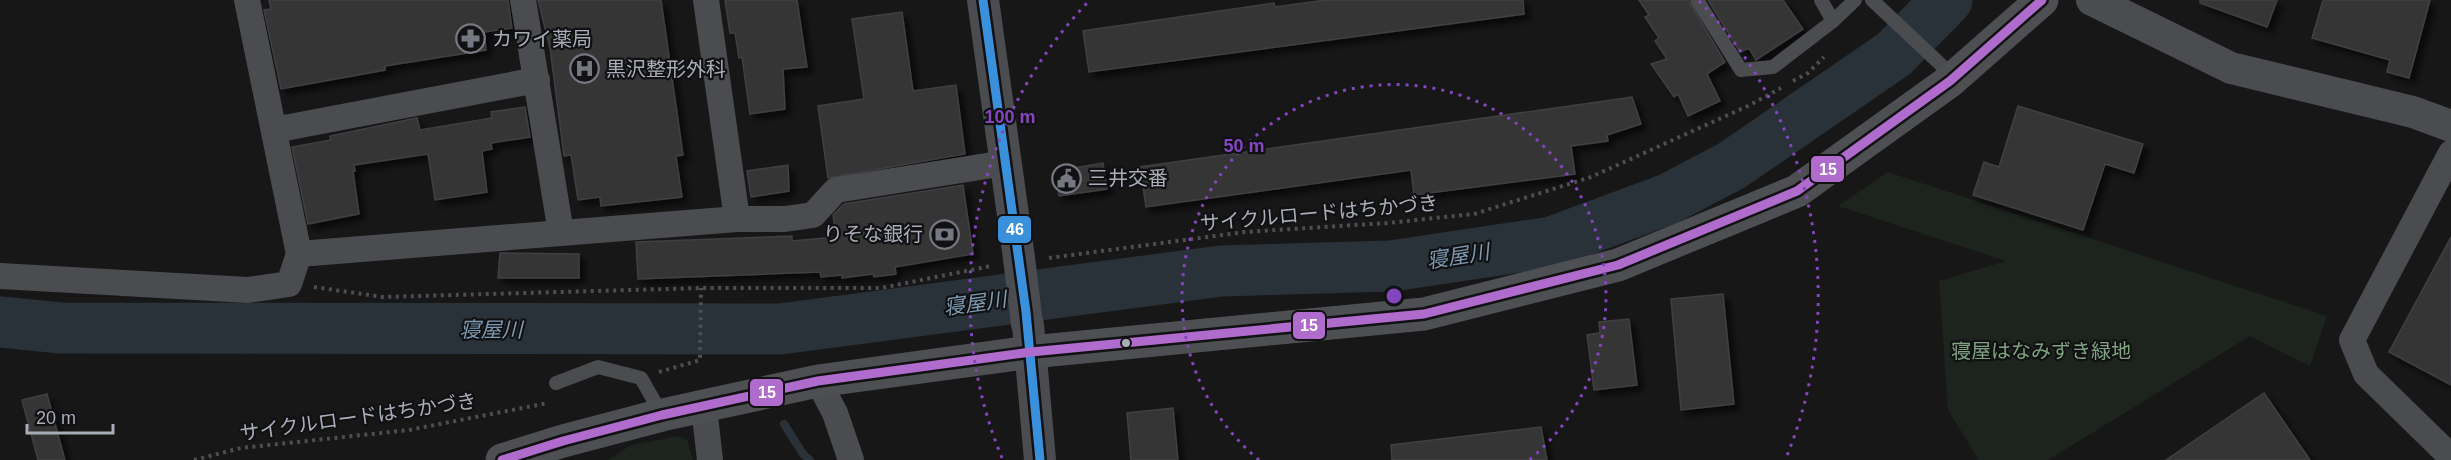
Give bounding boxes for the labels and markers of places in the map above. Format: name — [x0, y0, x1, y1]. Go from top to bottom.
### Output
pharmacy icon: カワイ薬局 — [455, 23, 487, 55]
place label: カワイ薬局 — [492, 28, 592, 50]
hospital icon: 黒沢整形外科 — [569, 53, 601, 85]
place label: 黒沢整形外科 — [606, 58, 726, 80]
public building icon: 三井交番 — [1051, 162, 1083, 194]
place label: 三井交番 — [1088, 167, 1168, 189]
bank icon: りそな銀行 — [928, 218, 960, 250]
place label: りそな銀行 — [823, 223, 923, 245]
centre of rings — [1384, 286, 1404, 306]
unlabelled marker — [1120, 337, 1132, 349]

